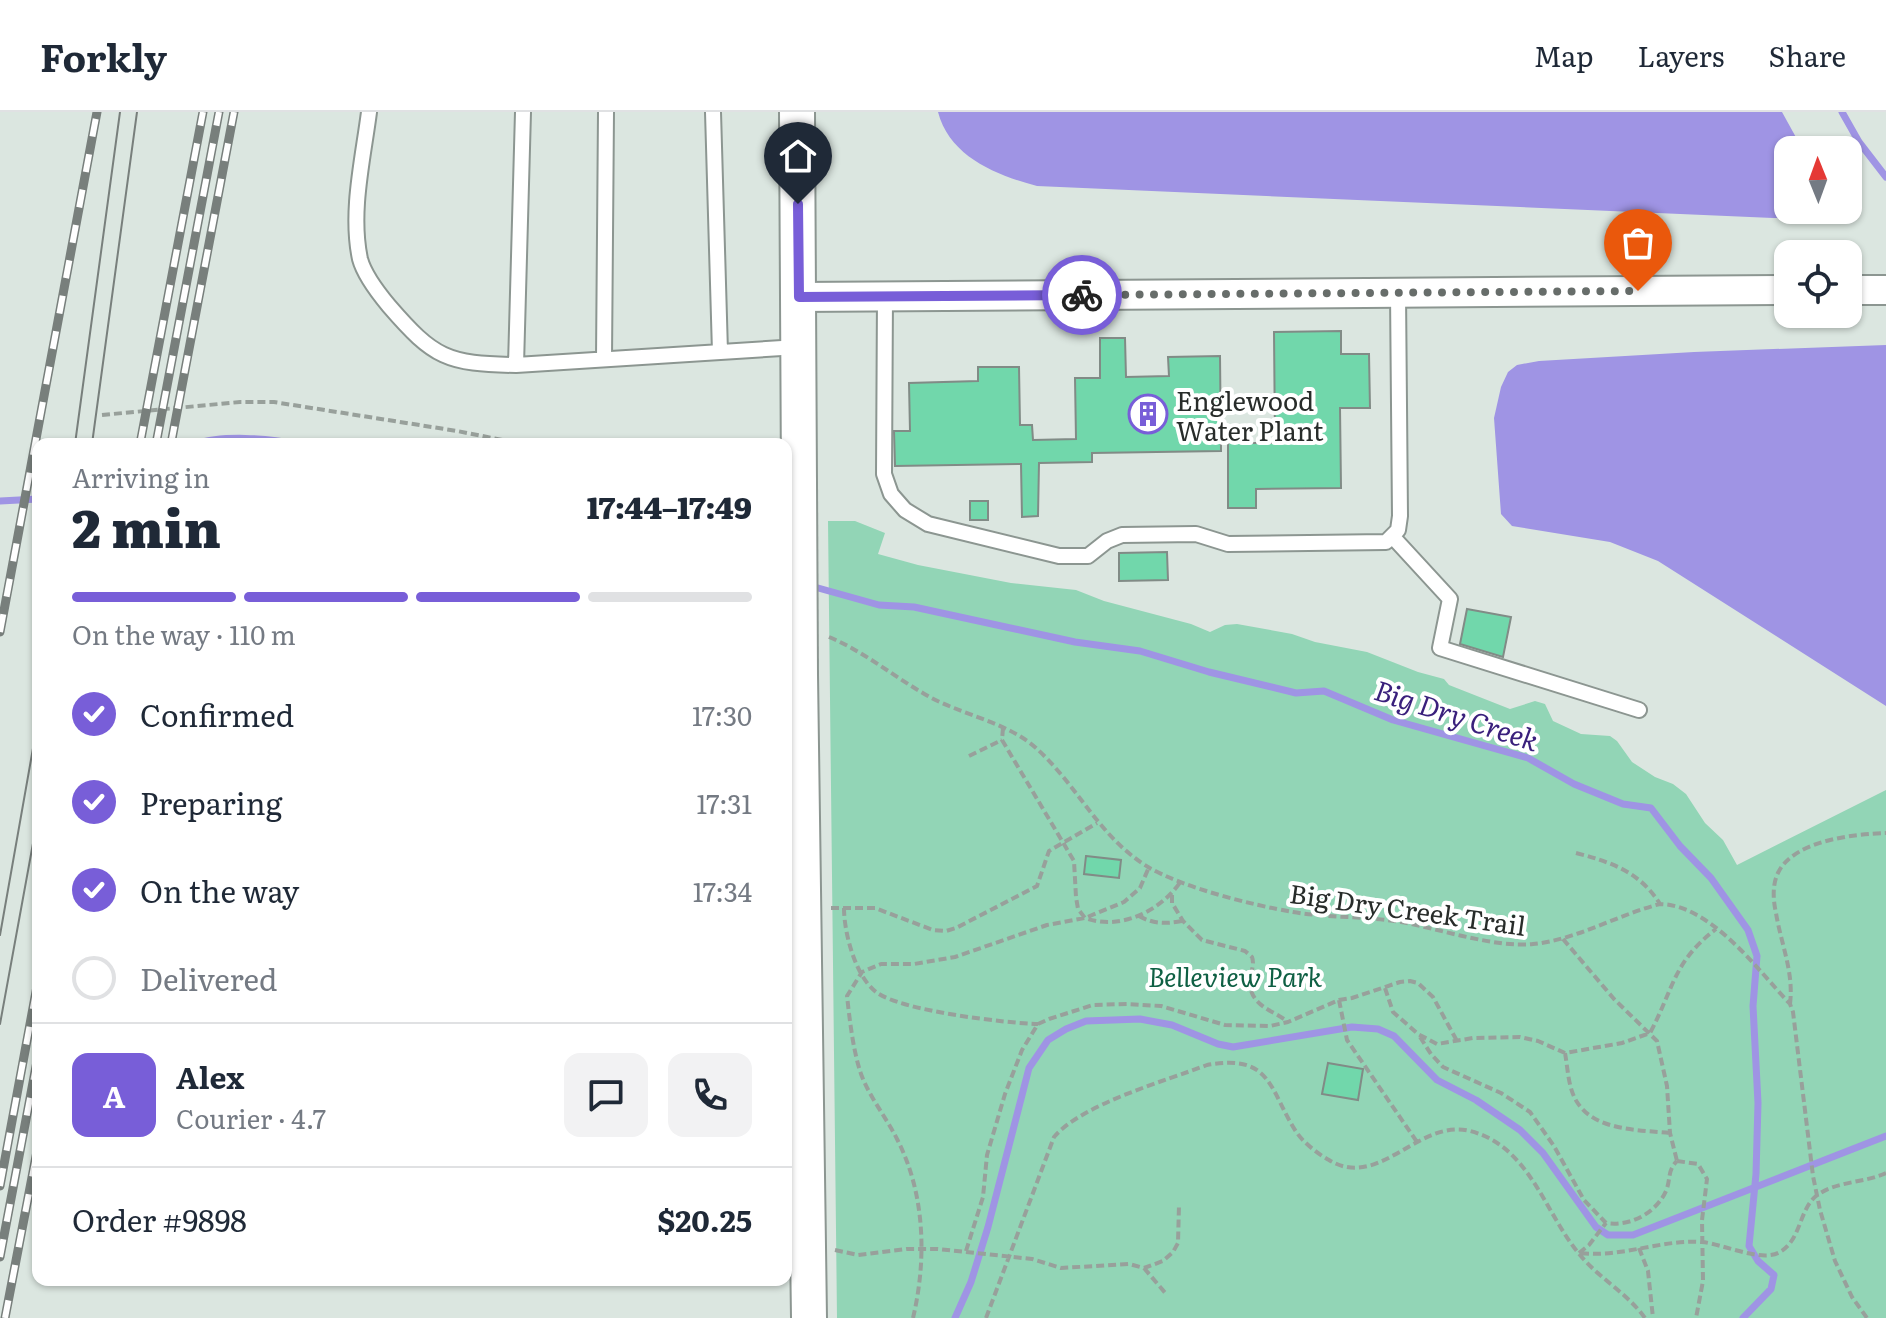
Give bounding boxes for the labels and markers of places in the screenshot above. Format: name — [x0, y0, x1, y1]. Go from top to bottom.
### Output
pin — [764, 122, 832, 204]
pin — [1604, 209, 1672, 291]
place label: Englewood Water Plant — [1176, 380, 1324, 449]
building icon: Englewood Water Plant — [1127, 393, 1169, 435]

